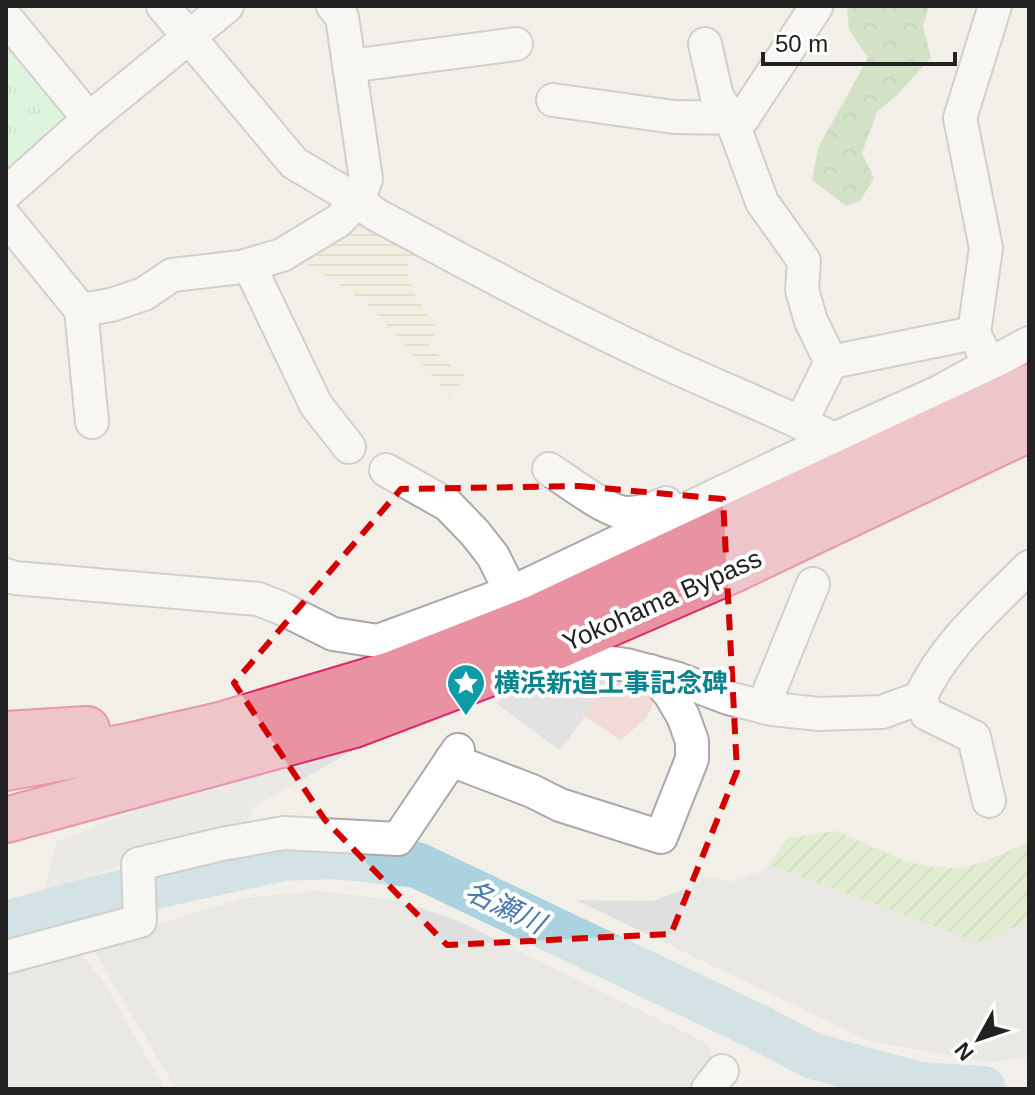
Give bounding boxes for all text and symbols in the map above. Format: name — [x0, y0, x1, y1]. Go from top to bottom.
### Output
scale bar — [763, 16, 955, 66]
text: 50 m — [775, 30, 828, 57]
street label: Yokohama Bypass — [558, 543, 766, 657]
place icon: 横浜新道工事記念碑 — [445, 662, 487, 717]
place label: 横浜新道工事記念碑 — [494, 668, 728, 698]
water label: 名瀬川 — [460, 875, 552, 941]
north arrow — [939, 999, 1019, 1079]
text: N — [949, 1037, 979, 1066]

